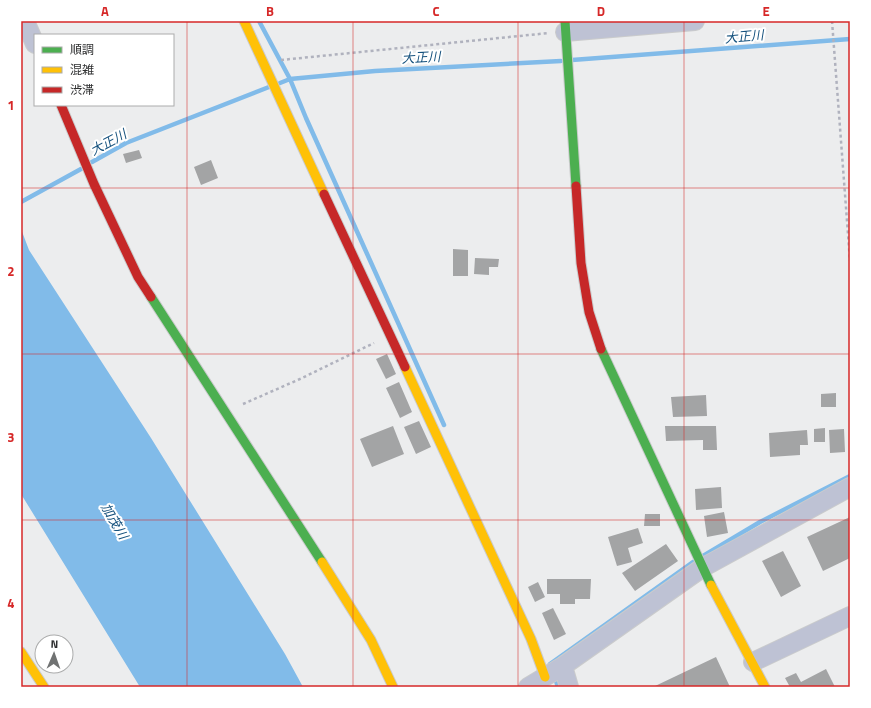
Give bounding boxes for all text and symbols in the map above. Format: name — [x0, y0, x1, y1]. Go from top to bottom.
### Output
text: A — [101, 1, 109, 21]
text: B — [266, 1, 274, 21]
text: C — [432, 1, 440, 21]
text: D — [597, 1, 605, 21]
text: E — [762, 1, 770, 21]
water label: 大正川 — [724, 24, 766, 48]
legend — [34, 34, 174, 106]
text: 順調 — [70, 40, 94, 59]
water label: 大正川 — [401, 46, 443, 68]
text: 混雑 — [70, 60, 94, 79]
text: 渋滞 — [70, 80, 94, 99]
text: 1 — [7, 95, 15, 115]
water label: 大正川 — [86, 123, 132, 160]
text: 2 — [7, 261, 15, 281]
text: 3 — [7, 427, 15, 447]
water label: 加茂川 — [96, 499, 135, 545]
text: 4 — [7, 593, 15, 613]
north arrow — [34, 634, 74, 674]
text: N — [50, 636, 58, 652]

